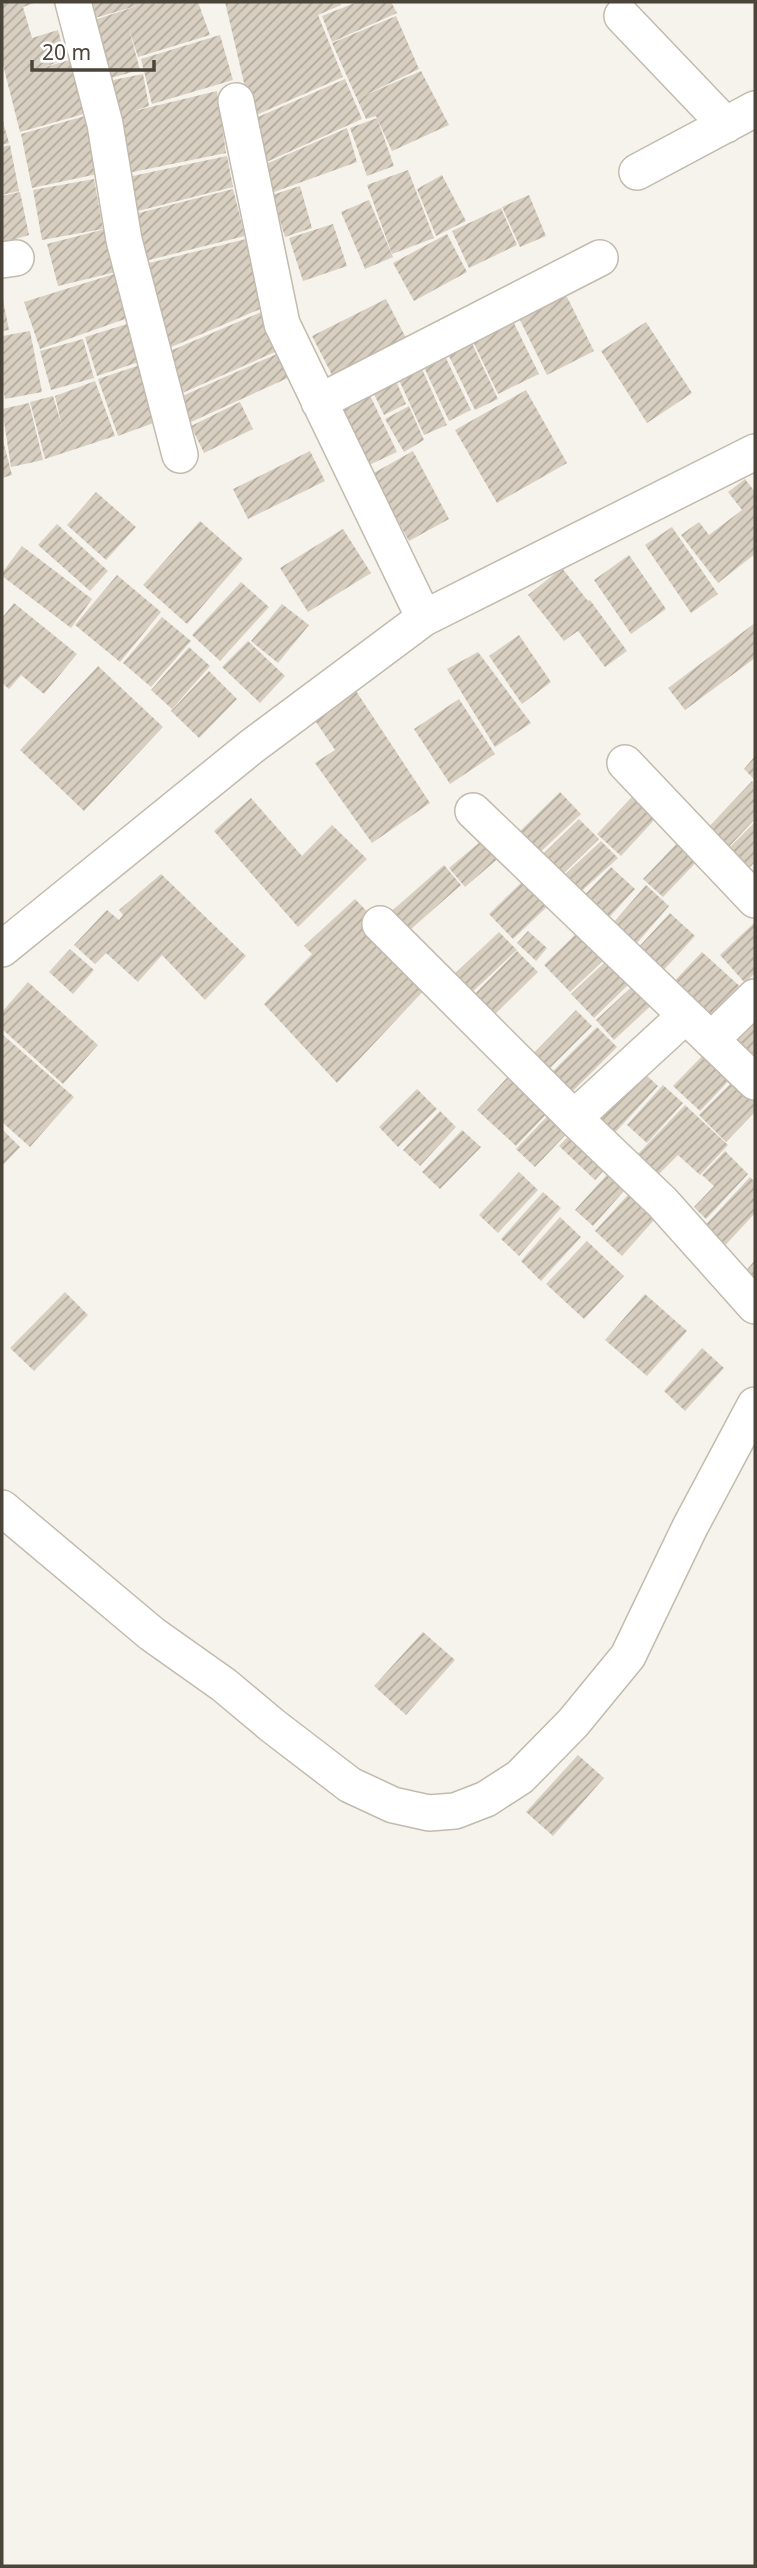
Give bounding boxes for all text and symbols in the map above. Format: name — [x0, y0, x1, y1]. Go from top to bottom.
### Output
scale bar — [32, 28, 154, 72]
text: 20 m — [42, 38, 91, 66]

